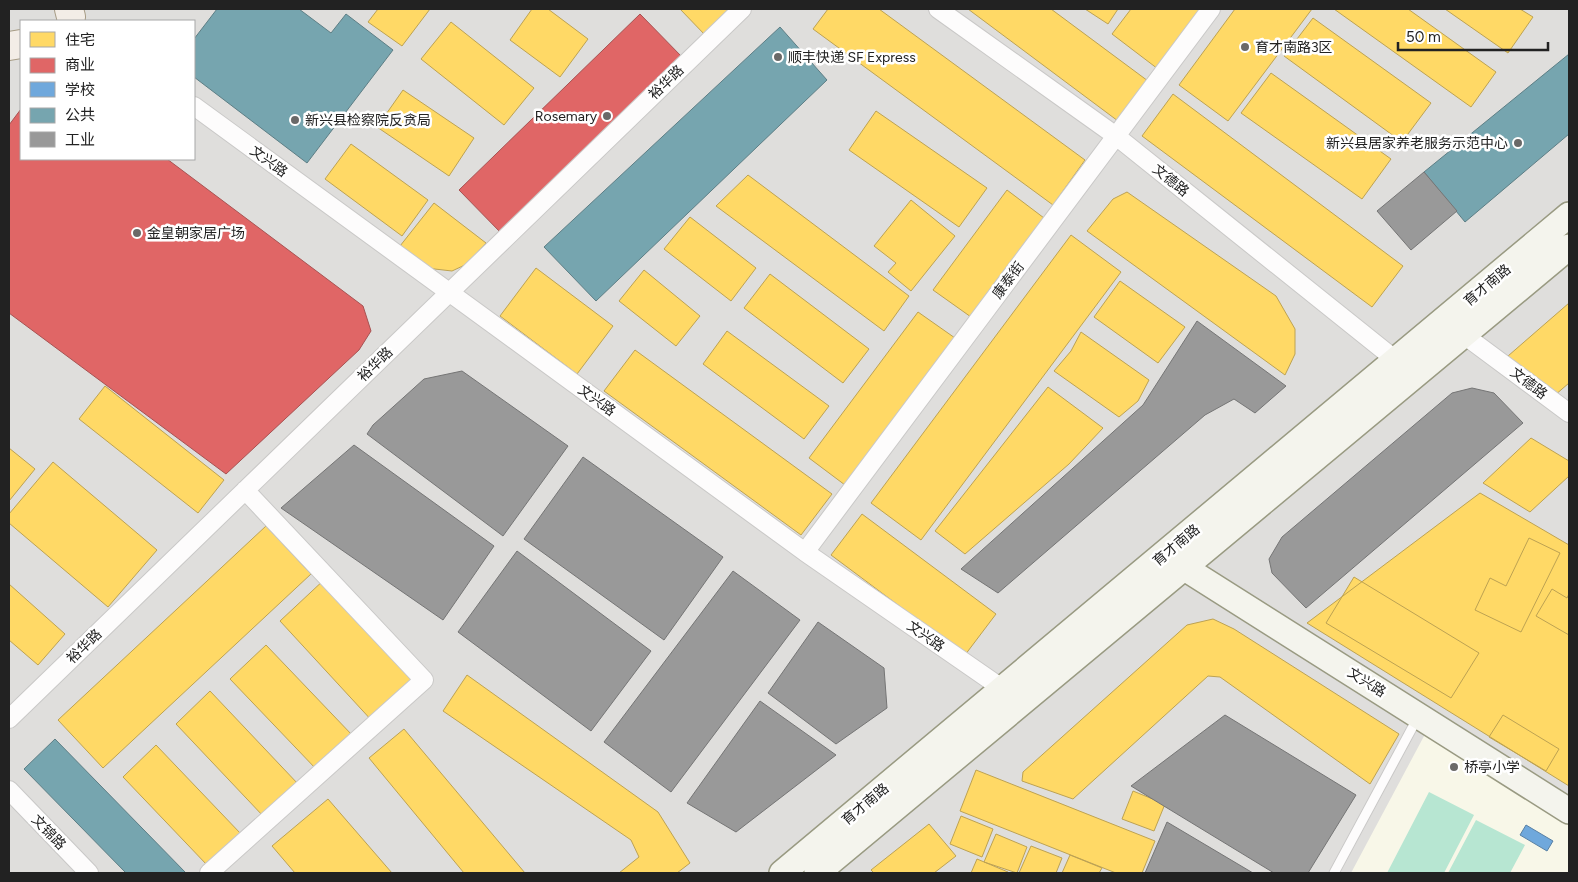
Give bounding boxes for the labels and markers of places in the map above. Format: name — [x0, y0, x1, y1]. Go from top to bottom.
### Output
place label: 育才南路3区 — [1255, 39, 1333, 56]
marker: 育才南路3区 — [1239, 41, 1251, 53]
place label: 顺丰快递 SF Express — [788, 49, 916, 66]
marker: 顺丰快递 SF Express — [772, 51, 784, 63]
place label: Rosemary — [535, 108, 598, 125]
marker: Rosemary — [601, 110, 613, 122]
place label: 新兴县检察院反贪局 — [305, 112, 431, 129]
marker: 新兴县检察院反贪局 — [289, 114, 301, 126]
place label: 新兴县居家养老服务示范中心 — [1326, 135, 1508, 152]
marker: 新兴县居家养老服务示范中心 — [1512, 137, 1524, 149]
place label: 金皇朝家居广场 — [147, 225, 245, 242]
marker: 金皇朝家居广场 — [131, 227, 143, 239]
place label: 桥亭小学 — [1464, 759, 1520, 776]
marker: 桥亭小学 — [1448, 761, 1460, 773]

